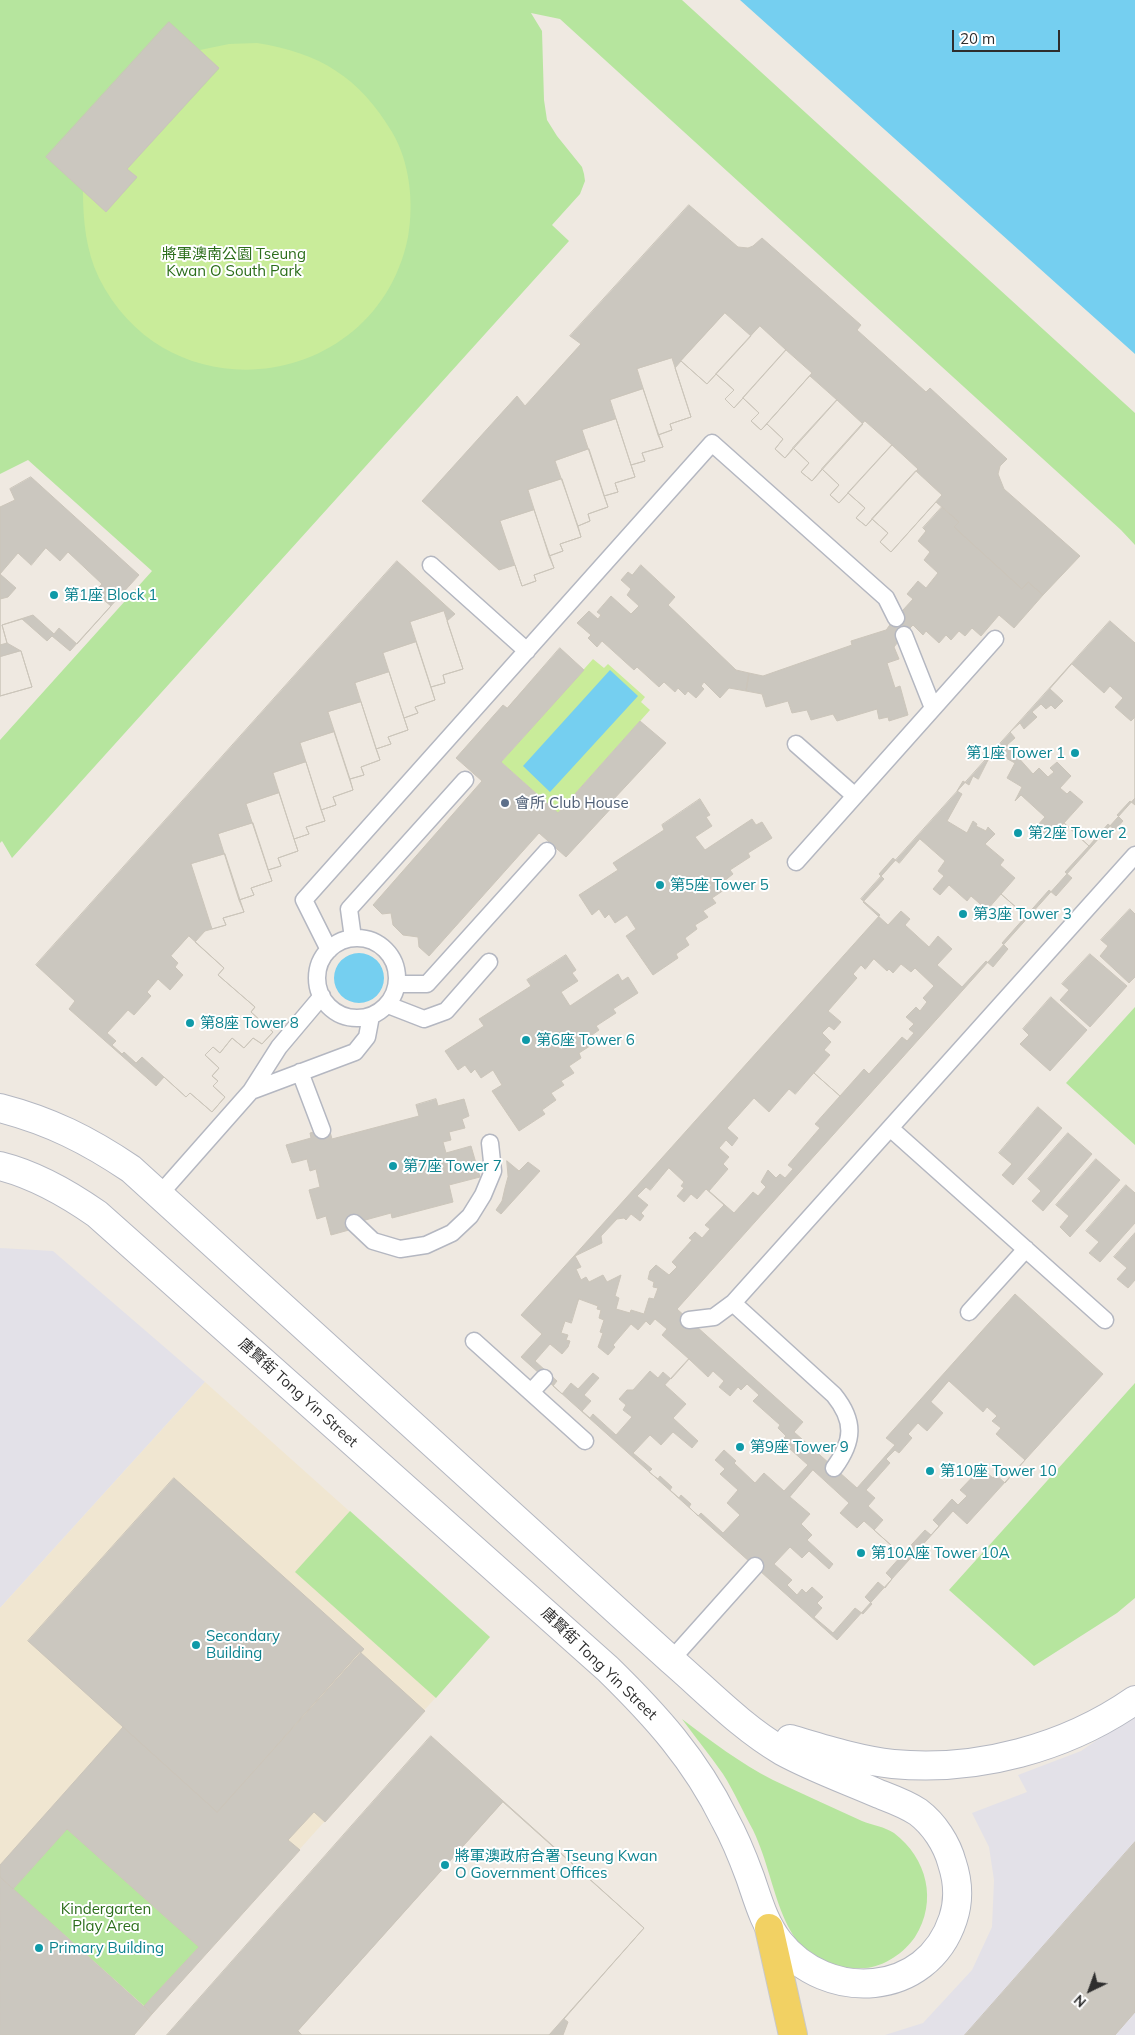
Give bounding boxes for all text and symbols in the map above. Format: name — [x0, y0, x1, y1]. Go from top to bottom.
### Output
scale bar — [955, 20, 1062, 52]
text: 20 m — [960, 29, 995, 48]
park label: 將軍澳南公園 Tseung Kwan O South Park — [162, 245, 306, 280]
place label: 第1座 Block 1 — [64, 586, 157, 604]
marker: 第1座 Block 1 — [48, 589, 60, 601]
place label: 第1座 Tower 1 — [966, 744, 1065, 762]
marker: 第1座 Tower 1 — [1069, 747, 1081, 759]
place label: 會所 Club House — [515, 794, 629, 812]
marker: 會所 Club House — [499, 797, 511, 809]
place label: 第2座 Tower 2 — [1028, 824, 1127, 842]
marker: 第2座 Tower 2 — [1012, 827, 1024, 839]
place label: 第5座 Tower 5 — [670, 876, 769, 894]
marker: 第5座 Tower 5 — [654, 879, 666, 891]
place label: 第3座 Tower 3 — [973, 905, 1072, 923]
marker: 第3座 Tower 3 — [957, 908, 969, 920]
place label: 第8座 Tower 8 — [200, 1014, 299, 1032]
marker: 第8座 Tower 8 — [184, 1017, 196, 1029]
place label: 第6座 Tower 6 — [536, 1031, 635, 1049]
marker: 第6座 Tower 6 — [520, 1034, 532, 1046]
place label: 第7座 Tower 7 — [403, 1157, 502, 1175]
marker: 第7座 Tower 7 — [387, 1160, 399, 1172]
street label: 唐賢街 Tong Yin Street — [235, 1335, 361, 1451]
place label: 第9座 Tower 9 — [750, 1438, 849, 1456]
marker: 第9座 Tower 9 — [734, 1441, 746, 1453]
place label: 第10座 Tower 10 — [940, 1462, 1057, 1480]
marker: 第10座 Tower 10 — [924, 1465, 936, 1477]
place label: 第10A座 Tower 10A — [871, 1544, 1010, 1562]
marker: 第10A座 Tower 10A — [855, 1547, 867, 1559]
street label: 唐賢街 Tong Yin Street — [537, 1604, 661, 1724]
place label: Secondary Building — [206, 1627, 280, 1662]
marker: Secondary Building — [190, 1639, 202, 1651]
place label: 將軍澳政府合署 Tseung Kwan O Government Offices — [455, 1847, 658, 1882]
marker: 將軍澳政府合署 Tseung Kwan O Government Offices — [439, 1859, 451, 1871]
park label: Kindergarten Play Area — [61, 1900, 151, 1935]
place label: Primary Building — [49, 1939, 164, 1957]
marker: Primary Building — [33, 1942, 45, 1954]
north arrow — [1065, 1965, 1115, 2015]
text: N — [1070, 1991, 1090, 2011]

